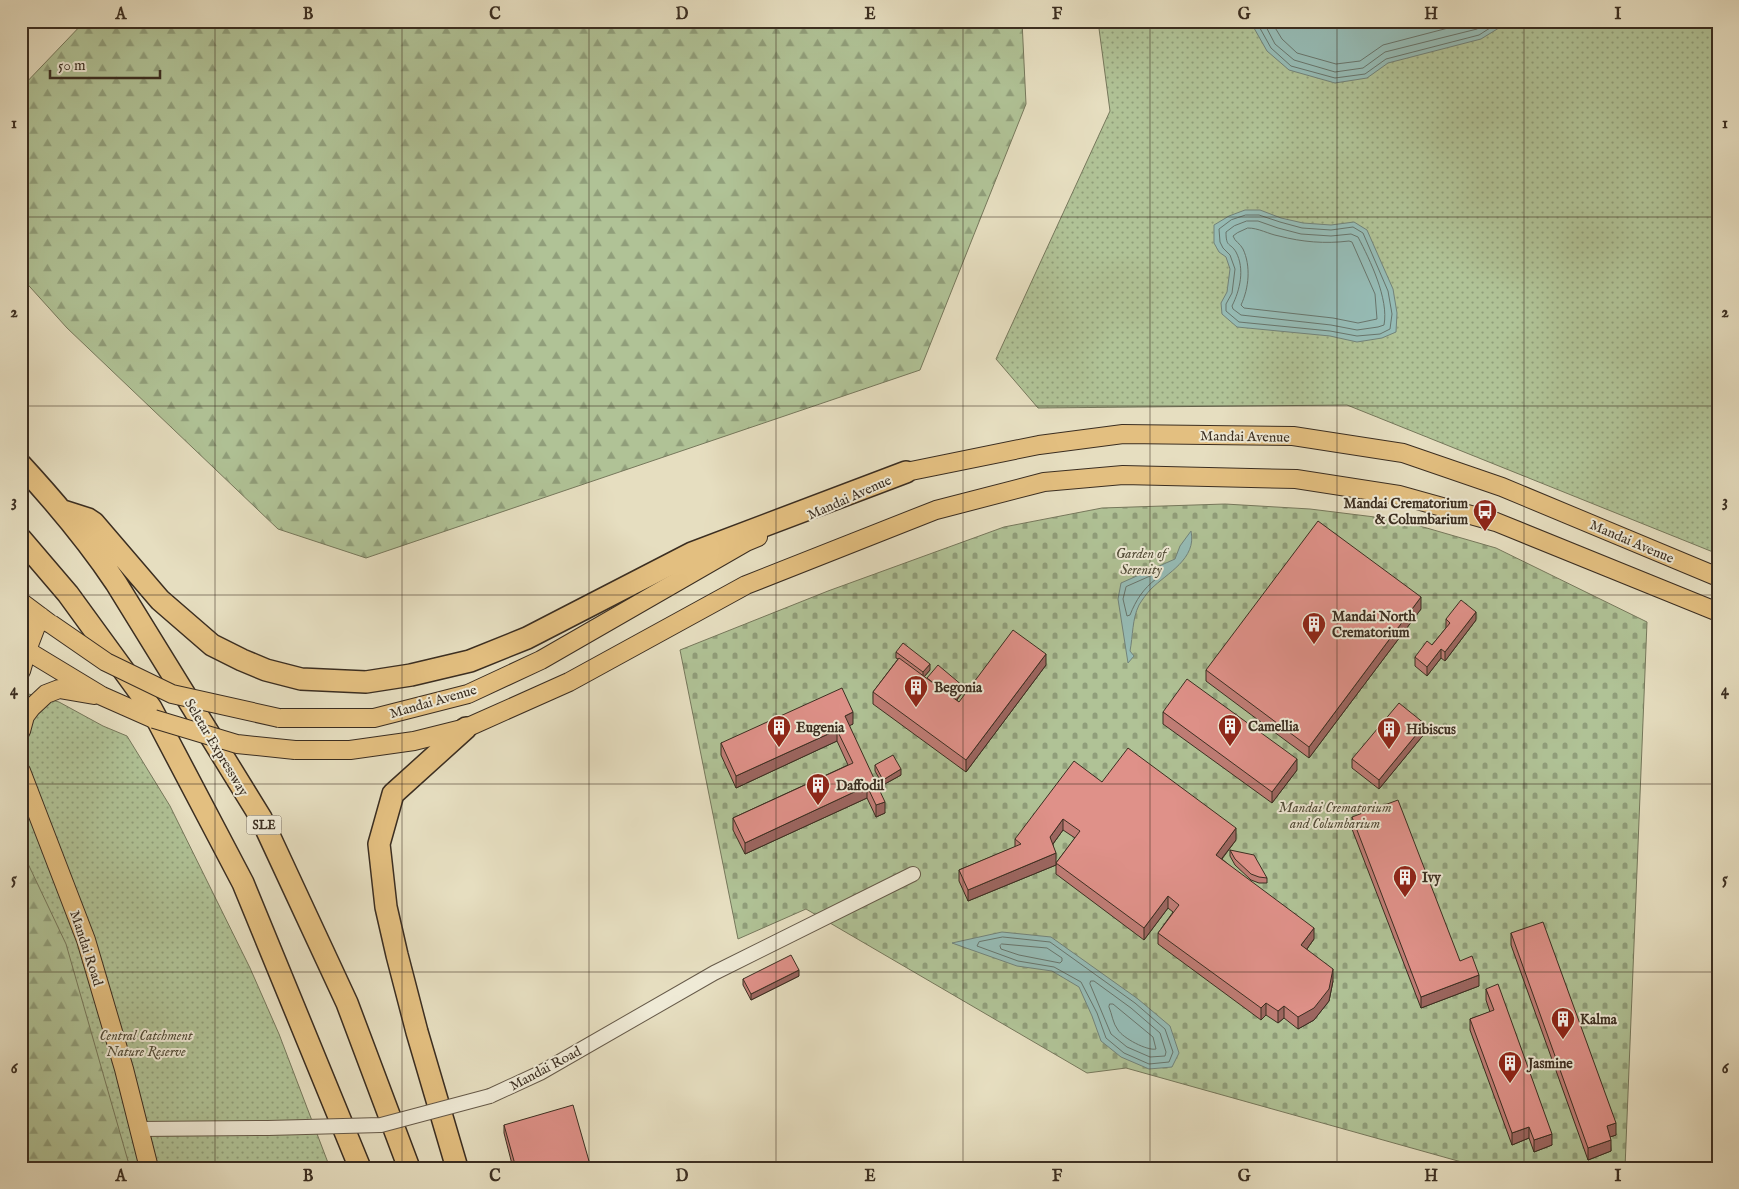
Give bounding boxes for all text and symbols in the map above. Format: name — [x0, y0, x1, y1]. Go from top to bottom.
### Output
text: A — [115, 5, 128, 25]
text: B — [303, 5, 314, 25]
text: C — [489, 5, 501, 25]
text: D — [676, 5, 689, 25]
text: E — [864, 5, 876, 25]
text: F — [1052, 5, 1063, 25]
text: G — [1238, 5, 1251, 25]
text: H — [1424, 5, 1438, 25]
text: I — [1615, 5, 1622, 25]
scale bar — [50, 48, 160, 80]
text: 50 m — [58, 56, 86, 75]
text: 1 — [11, 114, 17, 134]
text: 1 — [1722, 114, 1728, 134]
text: 2 — [10, 303, 18, 323]
text: 2 — [1721, 303, 1729, 323]
street label: Mandai Avenue — [1200, 427, 1291, 447]
street label: Mandai Avenue — [805, 471, 895, 524]
text: 3 — [11, 492, 17, 512]
text: 3 — [1722, 492, 1728, 512]
place label: Mandai Crematorium & Columbarium — [1343, 495, 1468, 529]
bus stop icon: Mandai Crematorium & Columbarium — [1472, 498, 1498, 532]
street label: Mandai Avenue — [1587, 516, 1677, 568]
park label: Garden of Serenity — [1116, 545, 1170, 579]
place label: Mandai North Crematorium — [1332, 608, 1416, 642]
building icon: Mandai North Crematorium — [1301, 611, 1327, 645]
building icon: Begonia — [903, 674, 929, 708]
place label: Begonia — [934, 679, 983, 697]
text: 4 — [10, 681, 19, 701]
street label: Mandai Avenue — [388, 681, 479, 723]
text: 4 — [1721, 681, 1730, 701]
street label: Seletar Expressway — [180, 696, 252, 800]
building icon: Camellia — [1217, 713, 1243, 747]
building icon: Eugenia — [766, 714, 792, 748]
building icon: Hibiscus — [1376, 716, 1402, 750]
place label: Camellia — [1248, 718, 1300, 736]
place label: Eugenia — [796, 719, 845, 737]
place label: Hibiscus — [1406, 721, 1456, 739]
building icon: Daffodil — [805, 772, 831, 806]
place label: Daffodil — [836, 777, 885, 795]
park label: Mandai Crematorium and Columbarium — [1278, 799, 1392, 833]
road number: SLE — [246, 816, 282, 834]
building icon: Ivy — [1392, 864, 1418, 898]
place label: Ivy — [1422, 869, 1442, 887]
text: 5 — [11, 870, 17, 890]
text: 5 — [1722, 870, 1728, 890]
street label: Mandai Road — [65, 908, 107, 989]
building icon: Kalma — [1550, 1006, 1576, 1040]
place label: Kalma — [1580, 1011, 1618, 1029]
park label: Central Catchment Nature Reserve — [99, 1027, 193, 1061]
street label: Mandai Road — [507, 1042, 585, 1095]
building icon: Jasmine — [1497, 1050, 1523, 1084]
place label: Jasmine — [1526, 1055, 1573, 1073]
text: 6 — [11, 1059, 19, 1079]
text: 6 — [1722, 1059, 1730, 1079]
text: A — [115, 1167, 128, 1187]
text: B — [303, 1167, 314, 1187]
text: C — [489, 1167, 501, 1187]
text: D — [676, 1167, 689, 1187]
text: E — [864, 1167, 876, 1187]
text: F — [1052, 1167, 1063, 1187]
text: G — [1238, 1167, 1251, 1187]
text: H — [1424, 1167, 1438, 1187]
text: I — [1615, 1167, 1622, 1187]

